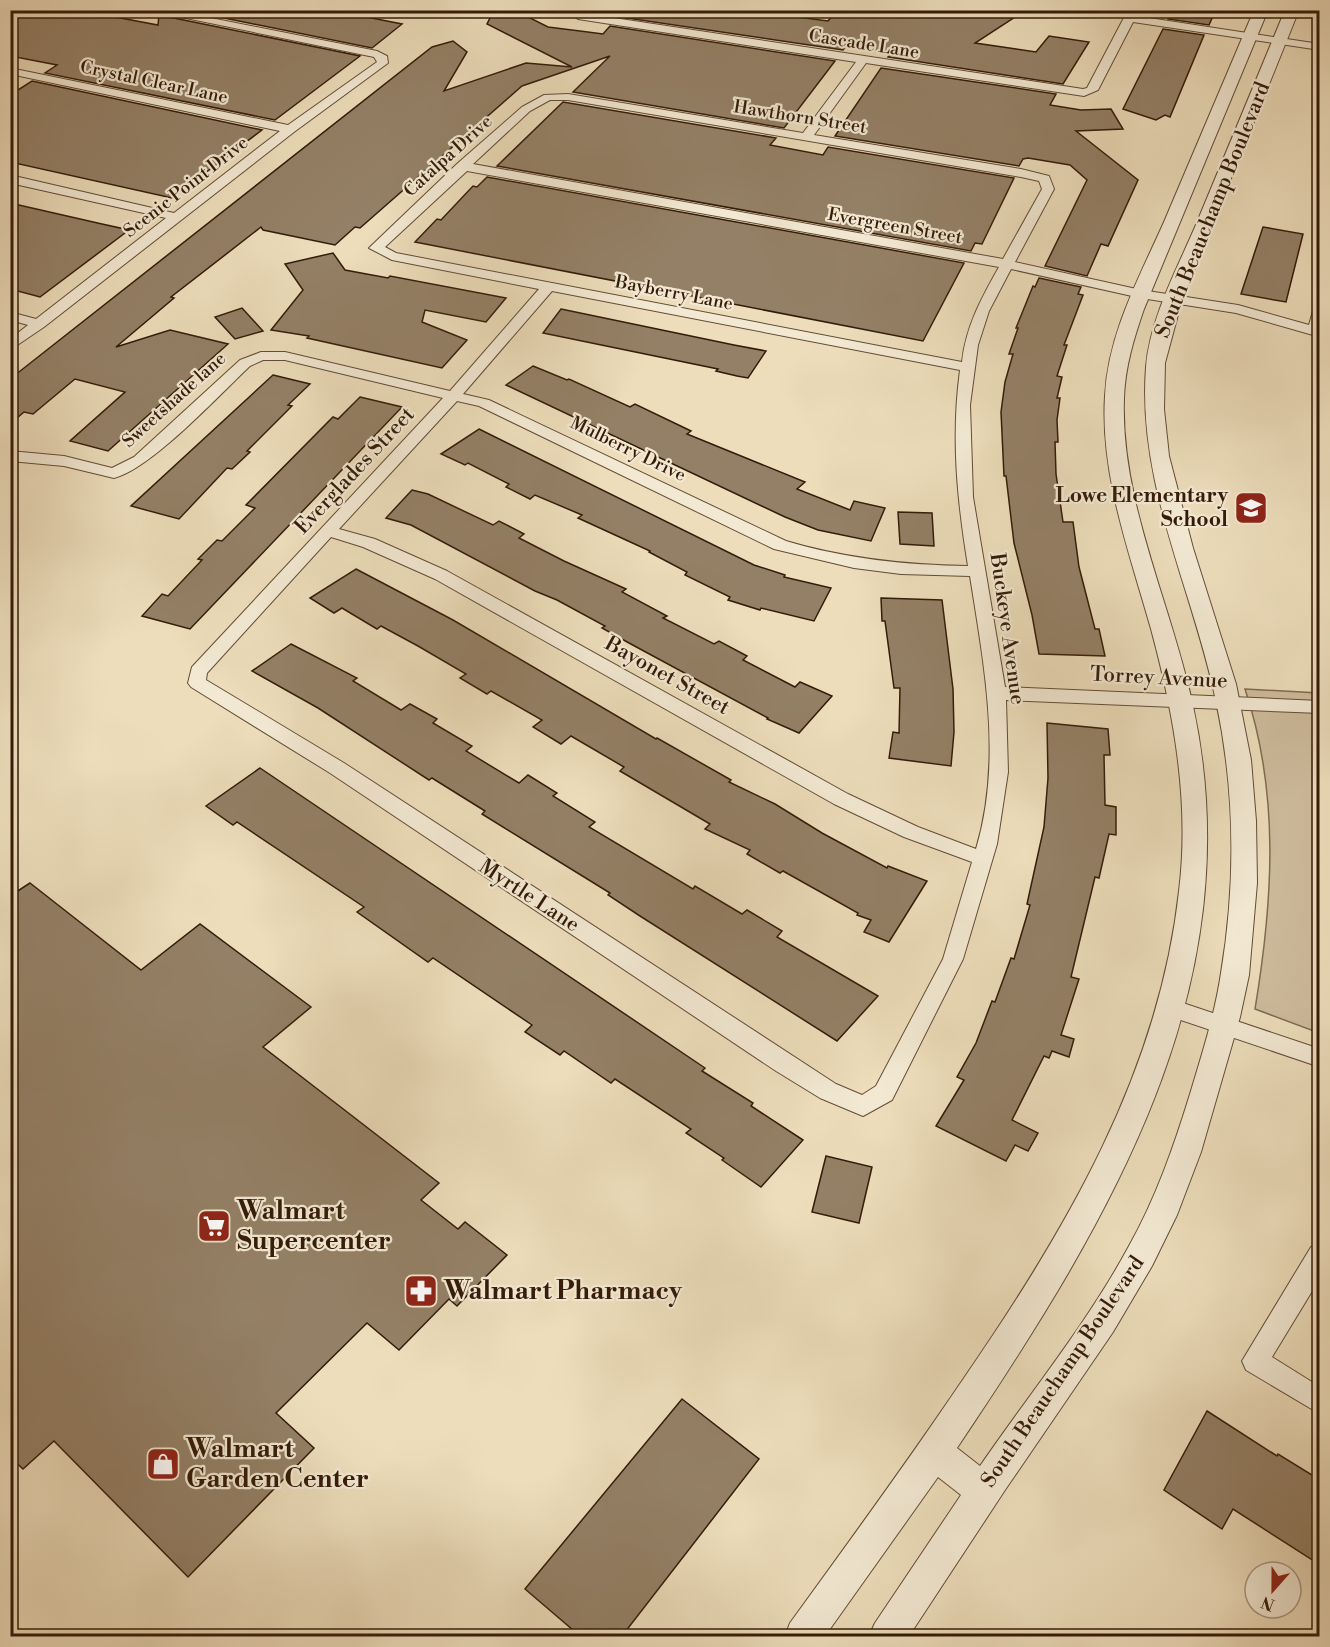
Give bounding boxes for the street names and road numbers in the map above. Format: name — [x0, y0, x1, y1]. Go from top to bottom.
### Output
street label: Cascade Lane — [807, 24, 921, 64]
street label: Crystal Clear Lane — [78, 55, 230, 109]
street label: South Beauchamp Boulevard — [1150, 78, 1276, 342]
street label: Hawthorn Street — [732, 95, 869, 139]
street label: Catalpa Drive — [399, 110, 497, 202]
street label: Scenic Point Drive — [119, 131, 253, 243]
street label: Evergreen Street — [826, 203, 965, 249]
street label: Bayberry Lane — [612, 270, 735, 316]
street label: Sweetshade lane — [117, 347, 231, 453]
street label: Everglades Street — [289, 402, 421, 540]
street label: Mulberry Drive — [566, 411, 690, 487]
street label: Buckeye Avenue — [983, 551, 1030, 706]
street label: Bayonet Street — [599, 631, 734, 721]
street label: Torrey Avenue — [1090, 661, 1228, 695]
street label: Myrtle Lane — [474, 854, 584, 938]
street label: South Beauchamp Boulevard — [976, 1251, 1150, 1493]

